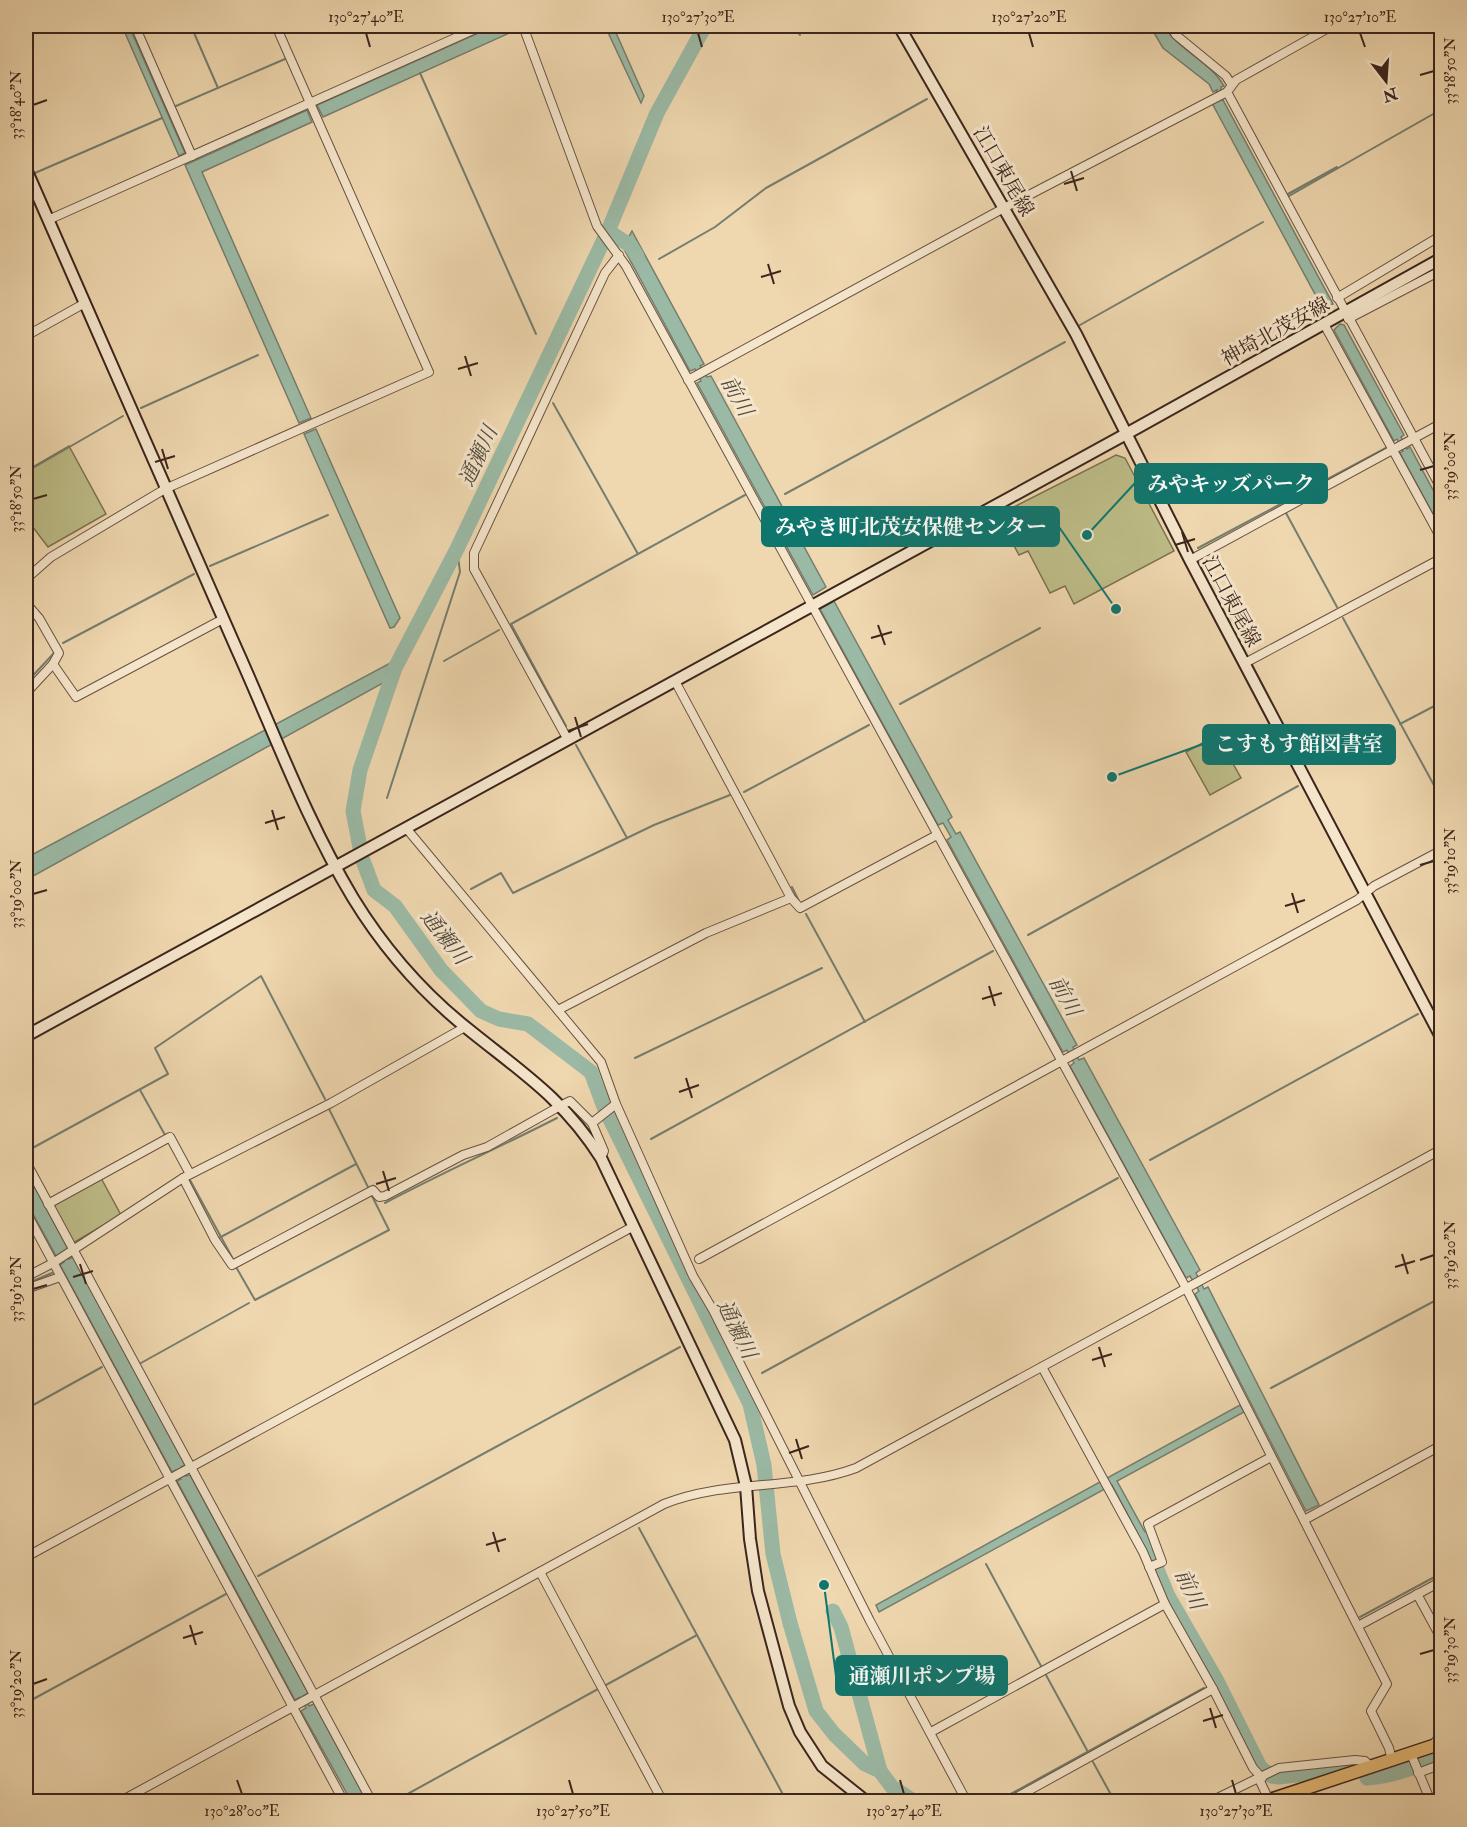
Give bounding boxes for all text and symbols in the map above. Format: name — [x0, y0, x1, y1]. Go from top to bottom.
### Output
text: 130°27'40"E — [328, 8, 404, 27]
text: 130°27'30"E — [661, 8, 735, 27]
text: 130°27'20"E — [991, 8, 1067, 27]
text: 130°27'10"E — [1324, 8, 1397, 27]
text: 33°18'50"N — [1441, 37, 1460, 105]
north arrow — [1356, 51, 1416, 111]
text: 33°18'40"N — [7, 70, 26, 139]
text: N — [1380, 82, 1401, 106]
street label: 江口東尾線 — [968, 122, 1039, 221]
street label: 神埼北茂安線 — [1217, 291, 1334, 371]
water label: 前川 — [715, 371, 760, 423]
water label: 通瀬川 — [453, 420, 505, 490]
text: 33°19'00"N — [1441, 431, 1460, 501]
callout: みやキッズパーク — [1135, 464, 1327, 503]
text: 33°18'50"N — [7, 465, 26, 533]
text: みやキッズパーク — [1147, 471, 1315, 498]
callout: みやき町北茂安保健センター — [762, 507, 1059, 546]
text: みやき町北茂安保健センター — [775, 514, 1047, 541]
street label: 江口東尾線 — [1197, 551, 1266, 651]
callout: こすもす館図書室 — [1203, 725, 1395, 764]
text: こすもす館図書室 — [1215, 731, 1383, 758]
text: 33°19'10"N — [1441, 827, 1460, 894]
text: 33°19'00"N — [7, 859, 26, 929]
water label: 通瀬川 — [415, 904, 476, 972]
water label: 前川 — [1043, 971, 1088, 1023]
text: 33°19'20"N — [1441, 1220, 1460, 1289]
text: 33°19'10"N — [7, 1255, 26, 1322]
water label: 通瀬川 — [711, 1295, 763, 1365]
water label: 前川 — [1168, 1564, 1212, 1616]
text: 33°19'30"N — [1441, 1616, 1460, 1684]
text: 33°19'20"N — [7, 1649, 26, 1718]
callout: 通瀬川ポンプ場 — [836, 1656, 1007, 1695]
text: 通瀬川ポンプ場 — [849, 1663, 996, 1690]
text: 130°28'00"E — [204, 1802, 280, 1821]
text: 130°27'50"E — [536, 1802, 610, 1821]
text: 130°27'40"E — [866, 1802, 942, 1821]
text: 130°27'30"E — [1199, 1802, 1273, 1821]

